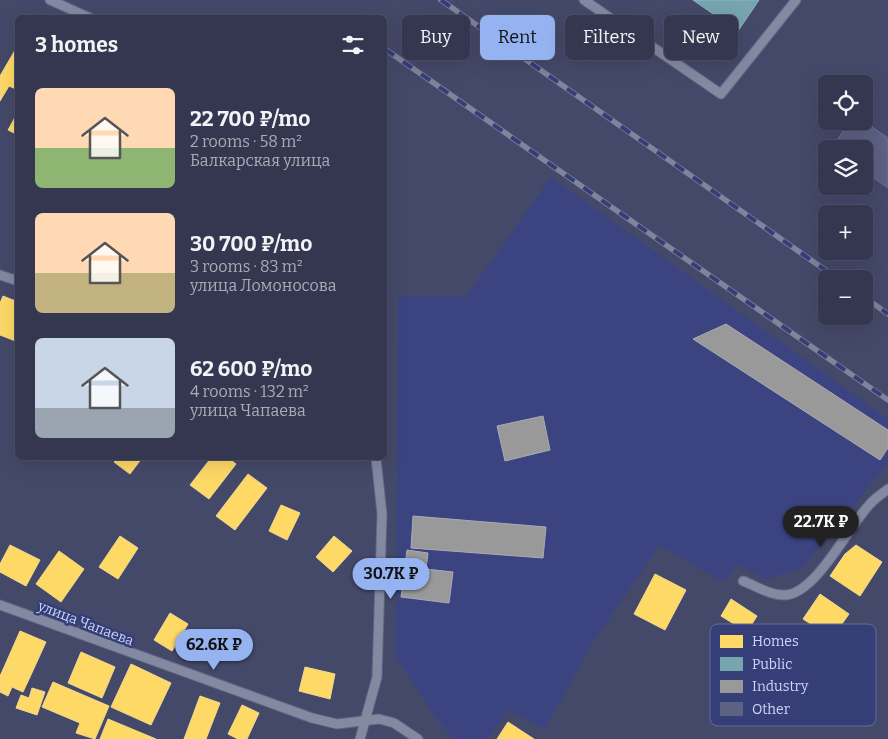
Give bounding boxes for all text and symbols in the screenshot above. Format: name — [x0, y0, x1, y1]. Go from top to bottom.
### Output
chip: Buy — [402, 15, 470, 60]
chip: Rent — [480, 15, 555, 60]
chip: Filters — [565, 15, 654, 60]
chip: New — [664, 15, 738, 60]
icon: filters — [339, 31, 367, 59]
text: 3 homes — [35, 32, 118, 58]
map controls — [818, 75, 873, 325]
button: locate — [818, 75, 873, 130]
text: 22 700 ₽/mo — [190, 106, 311, 132]
icon: home — [75, 108, 135, 168]
text: 2 rooms · 58 m² — [190, 132, 302, 151]
button: layers — [818, 140, 873, 195]
text: Балкарская улица — [190, 151, 330, 170]
button: + — [818, 205, 873, 260]
text: 30 700 ₽/mo — [190, 231, 312, 257]
icon: home — [75, 233, 135, 293]
text: 3 rooms · 83 m² — [190, 257, 303, 276]
button: − — [818, 270, 873, 325]
text: улица Ломоносова — [190, 276, 337, 295]
text: 62 600 ₽/mo — [190, 356, 312, 382]
icon: home — [75, 358, 135, 418]
text: 4 rooms · 132 m² — [190, 382, 309, 401]
text: улица Чапаева — [190, 401, 306, 420]
pin: 22.7K ₽ — [775, 506, 867, 548]
text: 22.7K ₽ — [794, 512, 848, 531]
pin: 30.7K ₽ — [345, 558, 437, 600]
text: 30.7K ₽ — [364, 564, 418, 583]
street label: улица Чапаева — [35, 597, 136, 650]
legend — [710, 624, 876, 726]
pin: 62.6K ₽ — [168, 628, 260, 671]
text: Homes — [752, 633, 799, 650]
text: 62.6K ₽ — [186, 635, 242, 654]
text: Public — [752, 656, 792, 673]
text: Industry — [752, 678, 809, 695]
text: Other — [752, 701, 790, 718]

